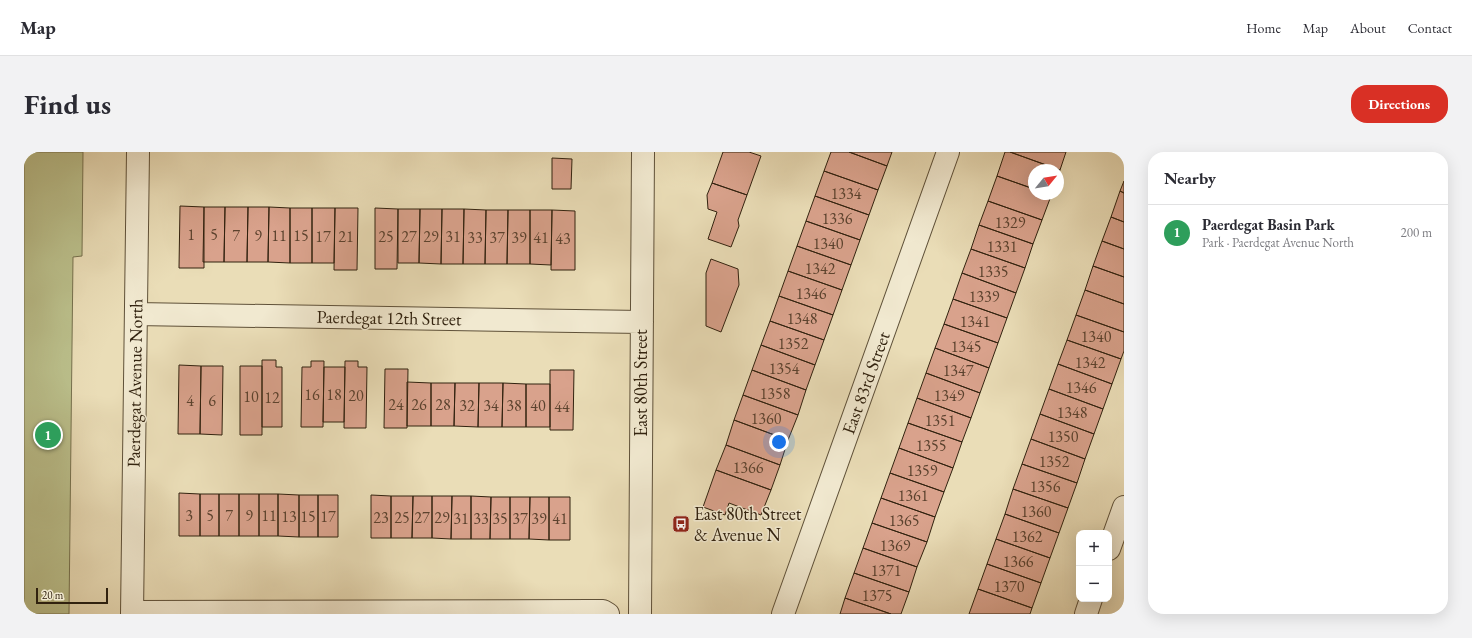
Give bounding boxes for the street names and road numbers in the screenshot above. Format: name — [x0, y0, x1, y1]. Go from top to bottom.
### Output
street label: Paerdegat Avenue North — [122, 298, 147, 468]
street label: Paerdegat 12th Street — [316, 305, 462, 330]
street label: East 83rd Street — [836, 328, 895, 437]
street label: East 80th Street — [629, 329, 652, 437]

